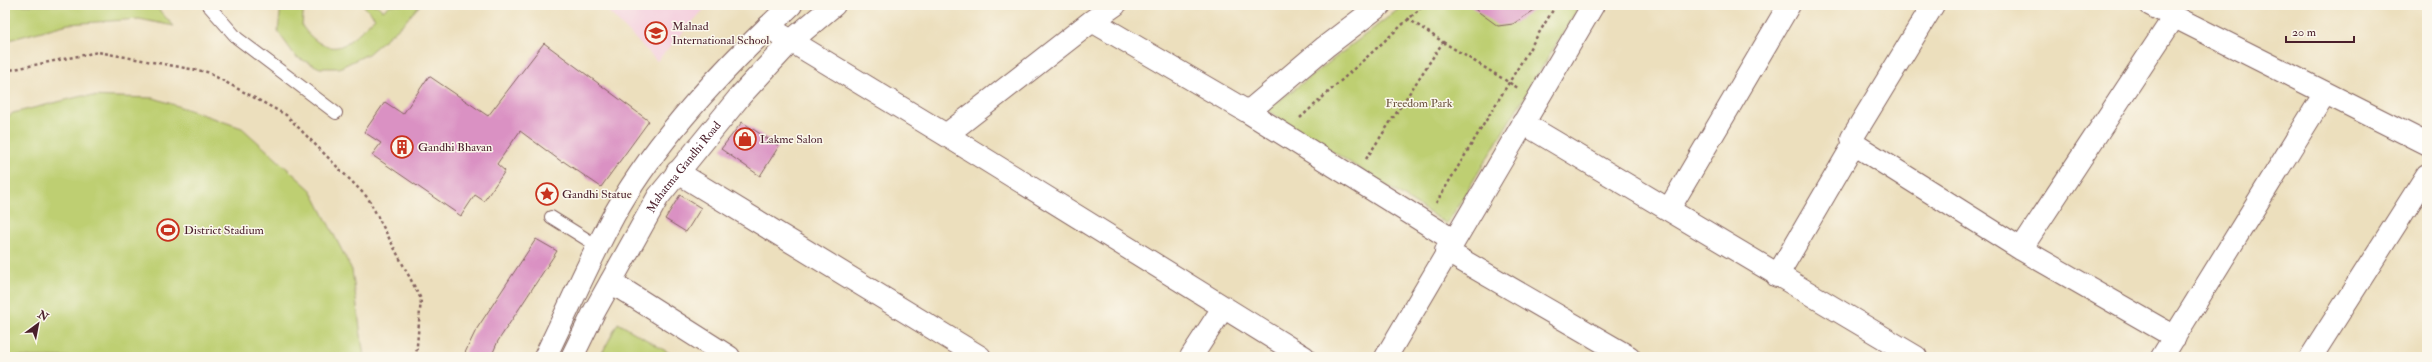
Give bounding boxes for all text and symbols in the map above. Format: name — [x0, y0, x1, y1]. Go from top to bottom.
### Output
scale bar — [2286, 18, 2354, 44]
place label: Malnad International School — [672, 19, 769, 48]
school or university icon: Malnad International School — [643, 20, 669, 46]
text: 20 m — [2292, 25, 2317, 40]
park label: Freedom Park — [1385, 96, 1453, 111]
street label: Mahatma Gandhi Road — [643, 118, 724, 216]
shop icon: Lakme Salon — [732, 126, 758, 152]
place label: Lakme Salon — [760, 132, 823, 147]
building icon: Gandhi Bhavan — [389, 134, 415, 160]
place label: Gandhi Bhavan — [418, 140, 492, 155]
place icon: Gandhi Statue — [534, 181, 560, 207]
place label: Gandhi Statue — [562, 187, 632, 202]
sports icon: District Stadium — [155, 217, 181, 243]
place label: District Stadium — [184, 223, 265, 238]
north arrow — [18, 304, 58, 344]
text: N — [35, 307, 52, 325]

